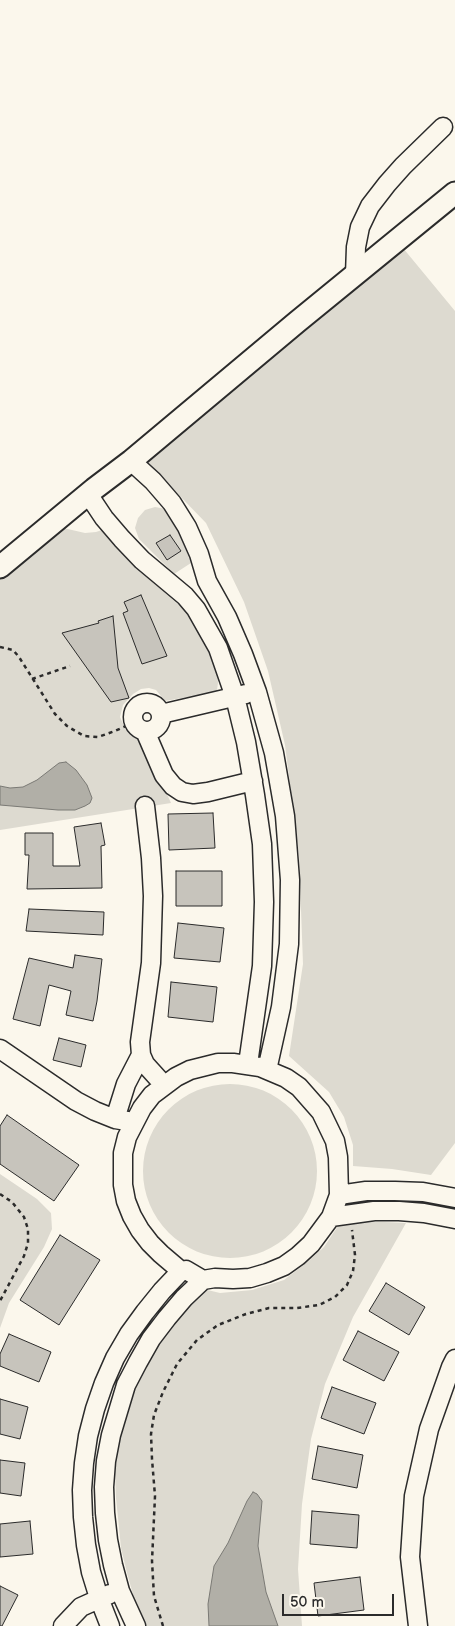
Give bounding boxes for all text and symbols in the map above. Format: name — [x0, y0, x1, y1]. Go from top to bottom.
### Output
scale bar — [285, 1584, 398, 1616]
text: 50 m — [290, 1593, 324, 1612]

